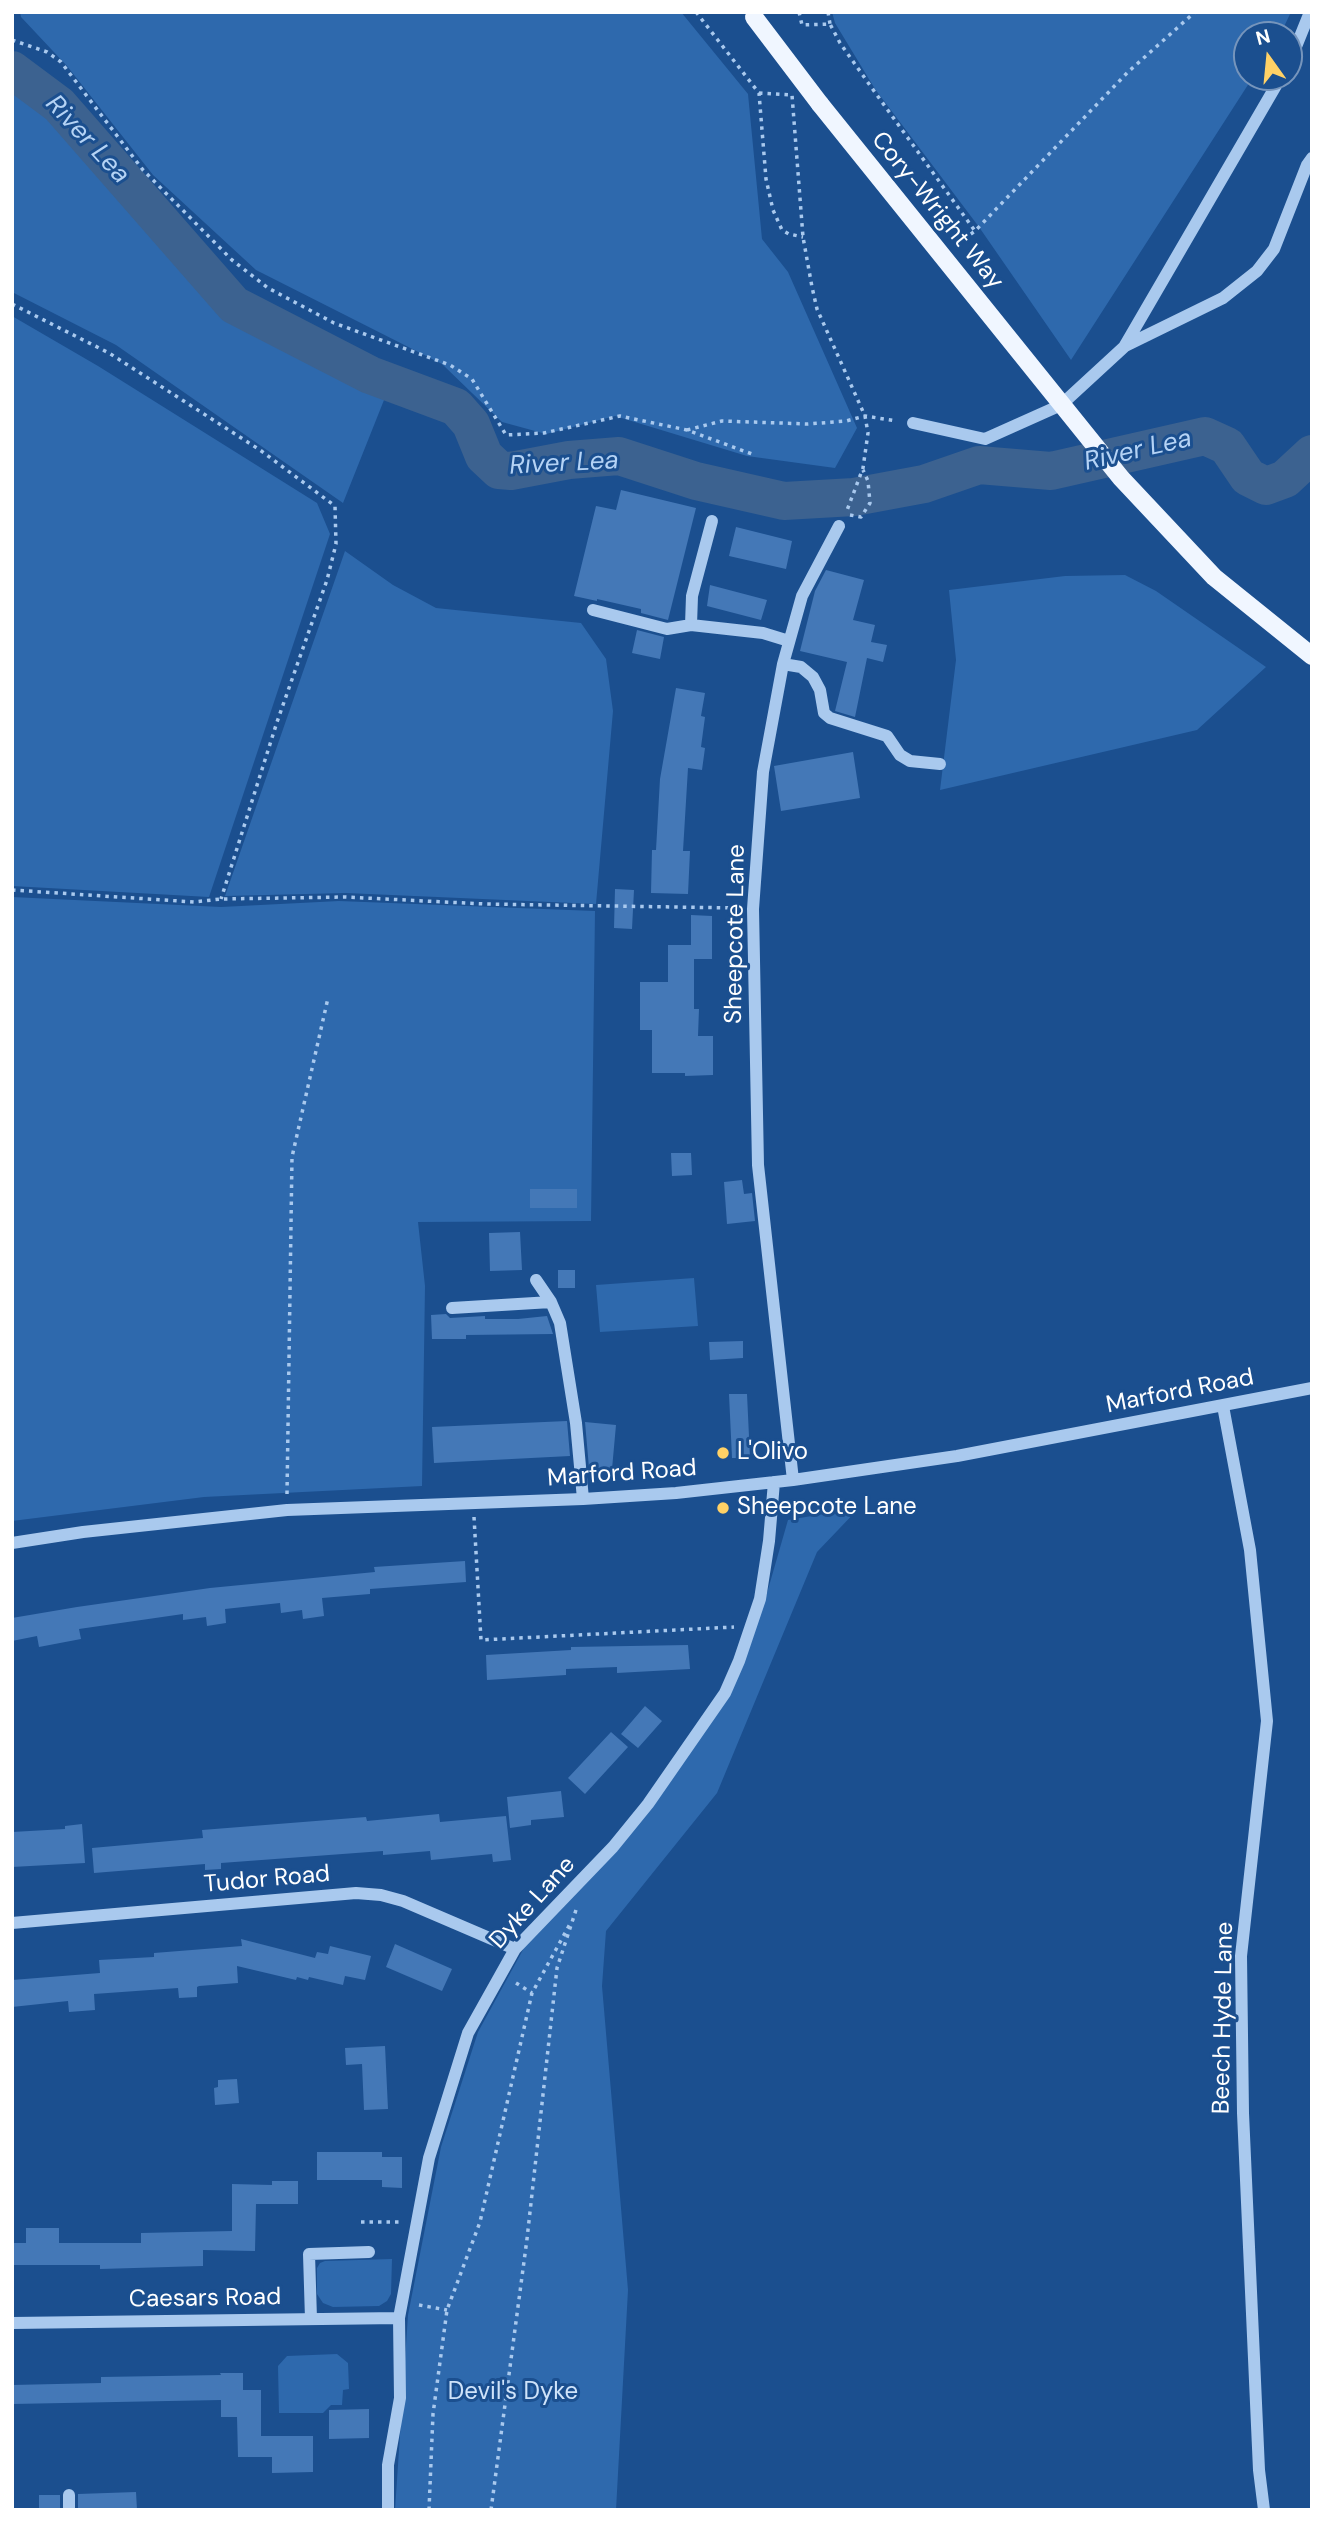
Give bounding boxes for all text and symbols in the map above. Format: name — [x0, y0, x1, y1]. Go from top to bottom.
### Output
north arrow — [1233, 21, 1303, 91]
text: N — [1253, 23, 1273, 51]
water label: River Lea — [38, 89, 136, 191]
street label: Cory-Wright Way — [865, 126, 1009, 296]
water label: River Lea — [1081, 423, 1195, 479]
water label: River Lea — [508, 446, 620, 482]
street label: Sheepcote Lane — [720, 844, 752, 1024]
street label: Marford Road — [1104, 1364, 1256, 1420]
place label: L'Olivo — [737, 1439, 808, 1467]
marker: L'Olivo — [715, 1445, 731, 1461]
street label: Marford Road — [546, 1454, 698, 1494]
place label: Sheepcote Lane — [737, 1494, 917, 1522]
marker: Sheepcote Lane — [715, 1500, 731, 1516]
street label: Dyke Lane — [484, 1851, 582, 1955]
street label: Tudor Road — [203, 1860, 331, 1900]
street label: Beech Hyde Lane — [1208, 1922, 1240, 2114]
street label: Caesars Road — [129, 2283, 281, 2315]
park label: Devil's Dyke — [448, 2379, 578, 2407]

